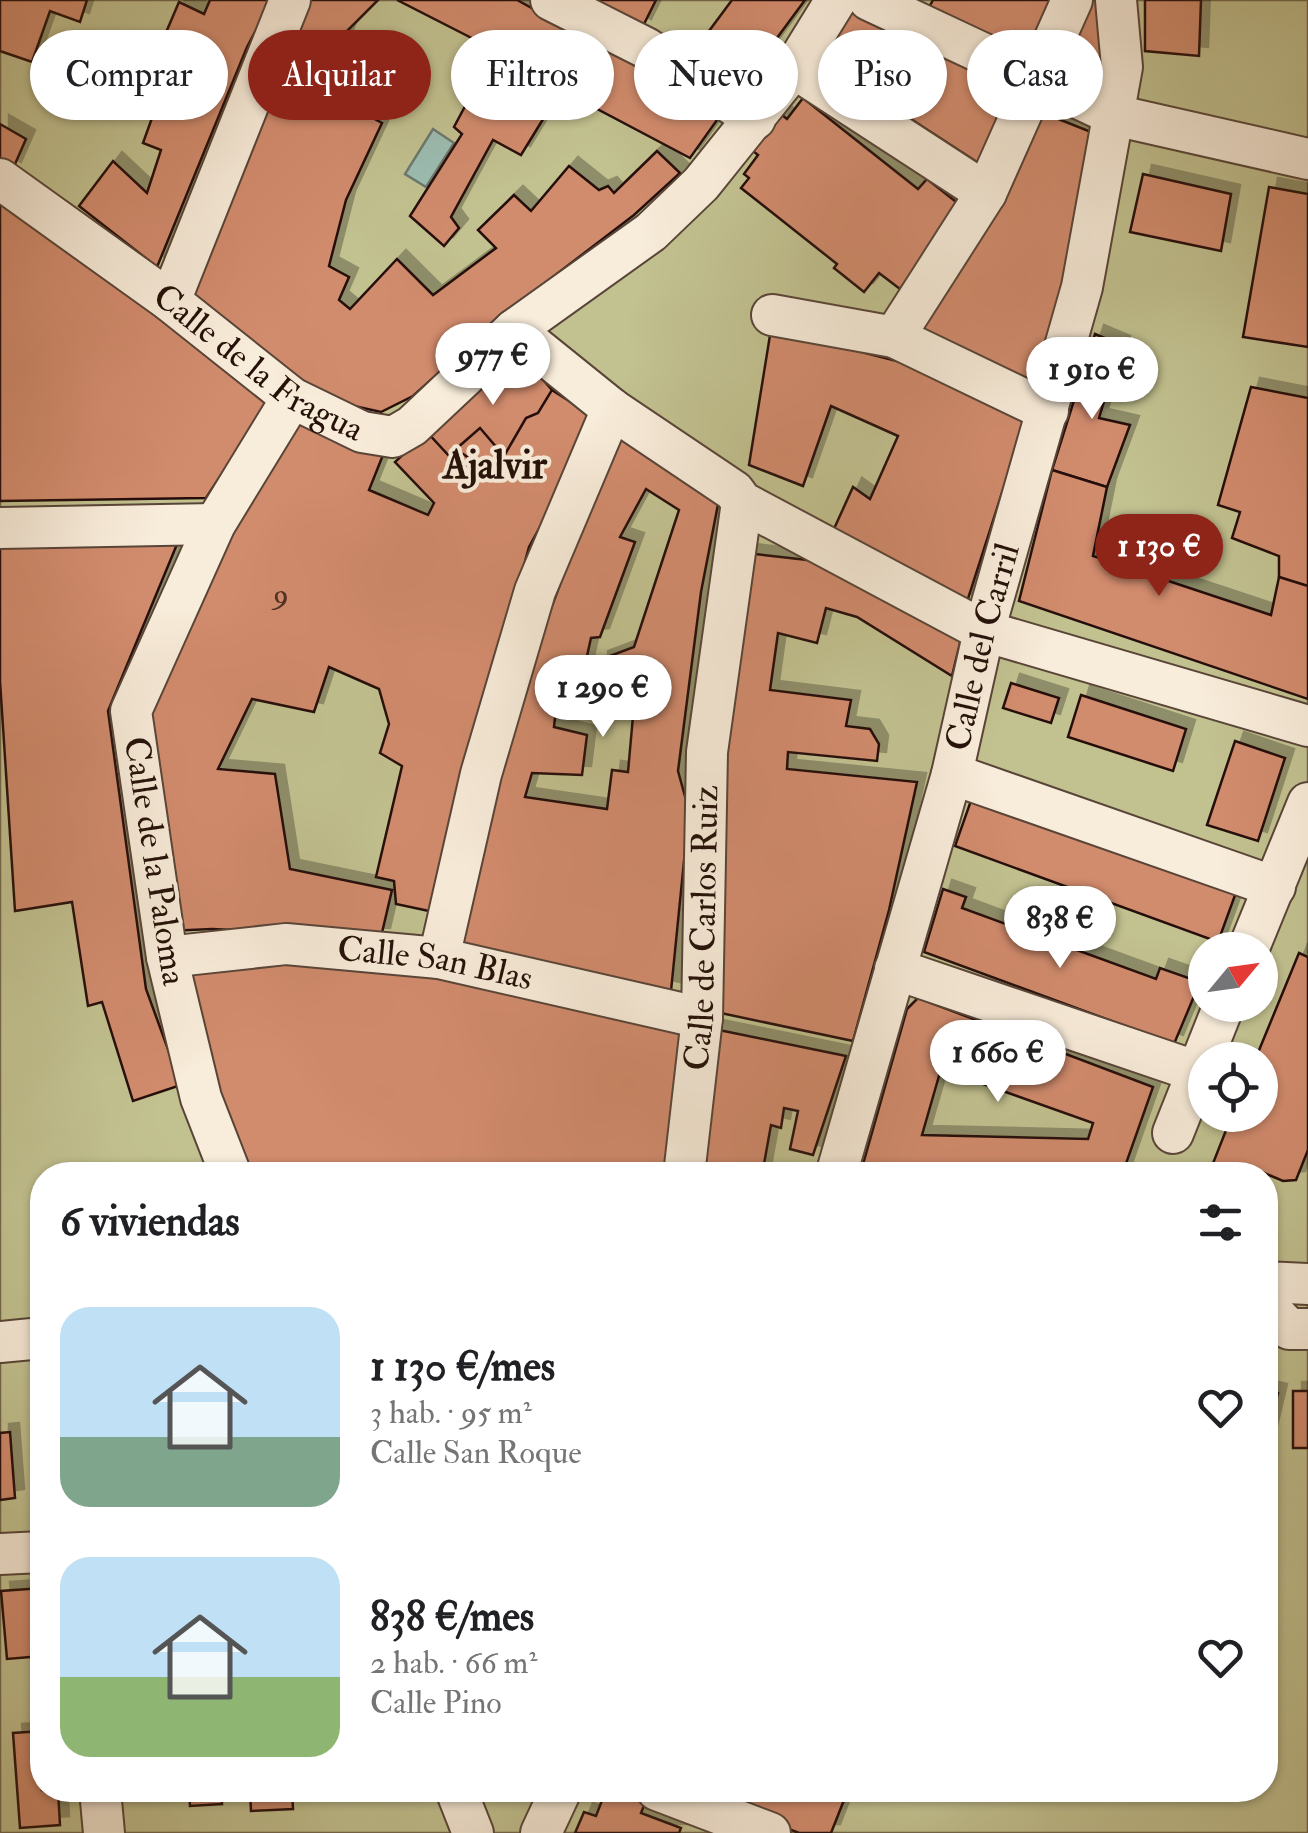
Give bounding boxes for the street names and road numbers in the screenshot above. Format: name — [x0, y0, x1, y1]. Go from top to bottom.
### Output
street label: Calle de la Fragua — [145, 274, 371, 452]
street label: Calle del Carril — [936, 538, 1030, 755]
street label: Calle de la Paloma — [114, 734, 196, 989]
street label: Calle de Carlos Ruiz — [674, 785, 728, 1073]
street label: Calle San Blas — [335, 927, 537, 1001]

